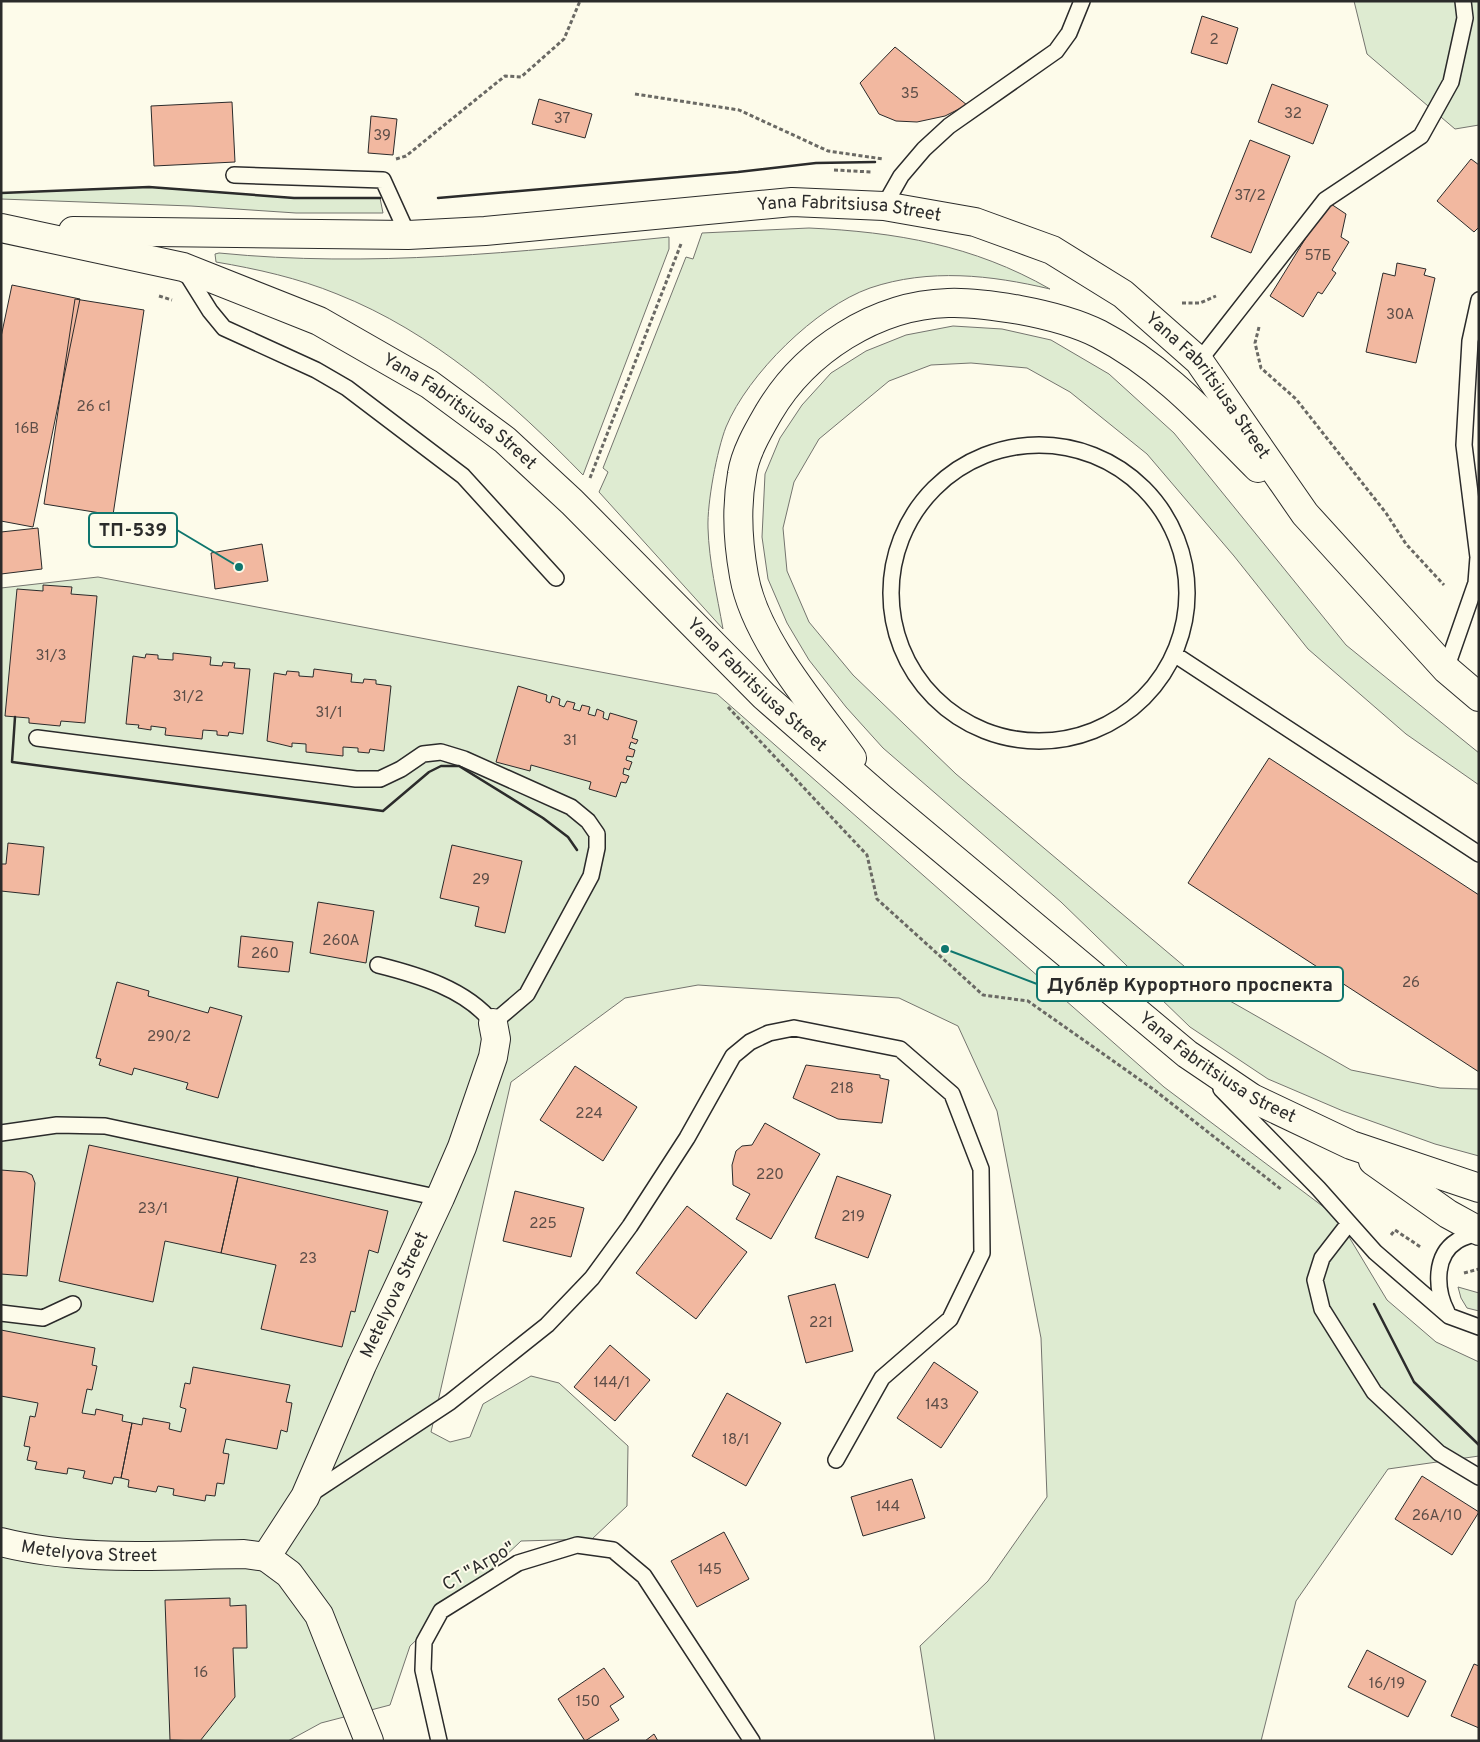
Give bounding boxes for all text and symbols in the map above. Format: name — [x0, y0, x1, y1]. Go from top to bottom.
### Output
house number: 2 — [1209, 31, 1219, 50]
house number: 35 — [901, 85, 919, 104]
house number: 32 — [1284, 105, 1302, 124]
house number: 37 — [554, 110, 571, 129]
house number: 39 — [373, 127, 391, 146]
house number: 37/2 — [1234, 187, 1266, 206]
street label: Yana Fabritsiusa Street — [756, 190, 943, 227]
house number: 57Б — [1305, 247, 1331, 266]
house number: 30А — [1386, 306, 1414, 325]
street label: Yana Fabritsiusa Street — [1140, 307, 1275, 464]
street label: Yana Fabritsiusa Street — [378, 348, 541, 475]
house number: 26 с1 — [77, 398, 111, 417]
house number: 16В — [15, 420, 39, 439]
callout: ТП-539 — [89, 513, 177, 547]
text: ТП-539 — [99, 519, 167, 543]
street label: Yana Fabritsiusa Street — [682, 613, 832, 757]
house number: 31/3 — [36, 647, 66, 666]
house number: 31/2 — [172, 688, 204, 707]
house number: 31/1 — [315, 704, 343, 723]
house number: 31 — [563, 732, 577, 751]
house number: 29 — [472, 871, 490, 890]
house number: 260А — [322, 932, 360, 951]
house number: 260 — [251, 945, 279, 964]
callout: Дублёр Курортного проспекта — [1037, 967, 1343, 1001]
text: Дублёр Курортного проспекта — [1047, 974, 1333, 998]
house number: 26 — [1402, 974, 1420, 993]
street label: Yana Fabritsiusa Street — [1134, 1007, 1299, 1129]
house number: 290/2 — [147, 1028, 191, 1047]
house number: 218 — [830, 1080, 854, 1099]
house number: 224 — [575, 1105, 603, 1124]
house number: 220 — [756, 1166, 784, 1185]
house number: 23/1 — [138, 1200, 168, 1219]
house number: 219 — [841, 1208, 865, 1227]
house number: 225 — [529, 1215, 557, 1234]
street label: Metelyova Street — [355, 1228, 434, 1362]
house number: 23 — [299, 1250, 317, 1269]
house number: 221 — [809, 1314, 833, 1333]
house number: 144/1 — [594, 1374, 630, 1393]
house number: 143 — [925, 1396, 949, 1415]
house number: 18/1 — [722, 1431, 750, 1450]
house number: 144 — [876, 1498, 900, 1517]
house number: 26А/10 — [1412, 1507, 1462, 1526]
street label: Metelyova Street — [19, 1535, 157, 1568]
street label: СТ "Агро" — [438, 1537, 520, 1597]
house number: 145 — [698, 1561, 722, 1580]
house number: 16 — [194, 1664, 208, 1683]
house number: 16/19 — [1369, 1675, 1405, 1694]
house number: 150 — [576, 1693, 600, 1712]

